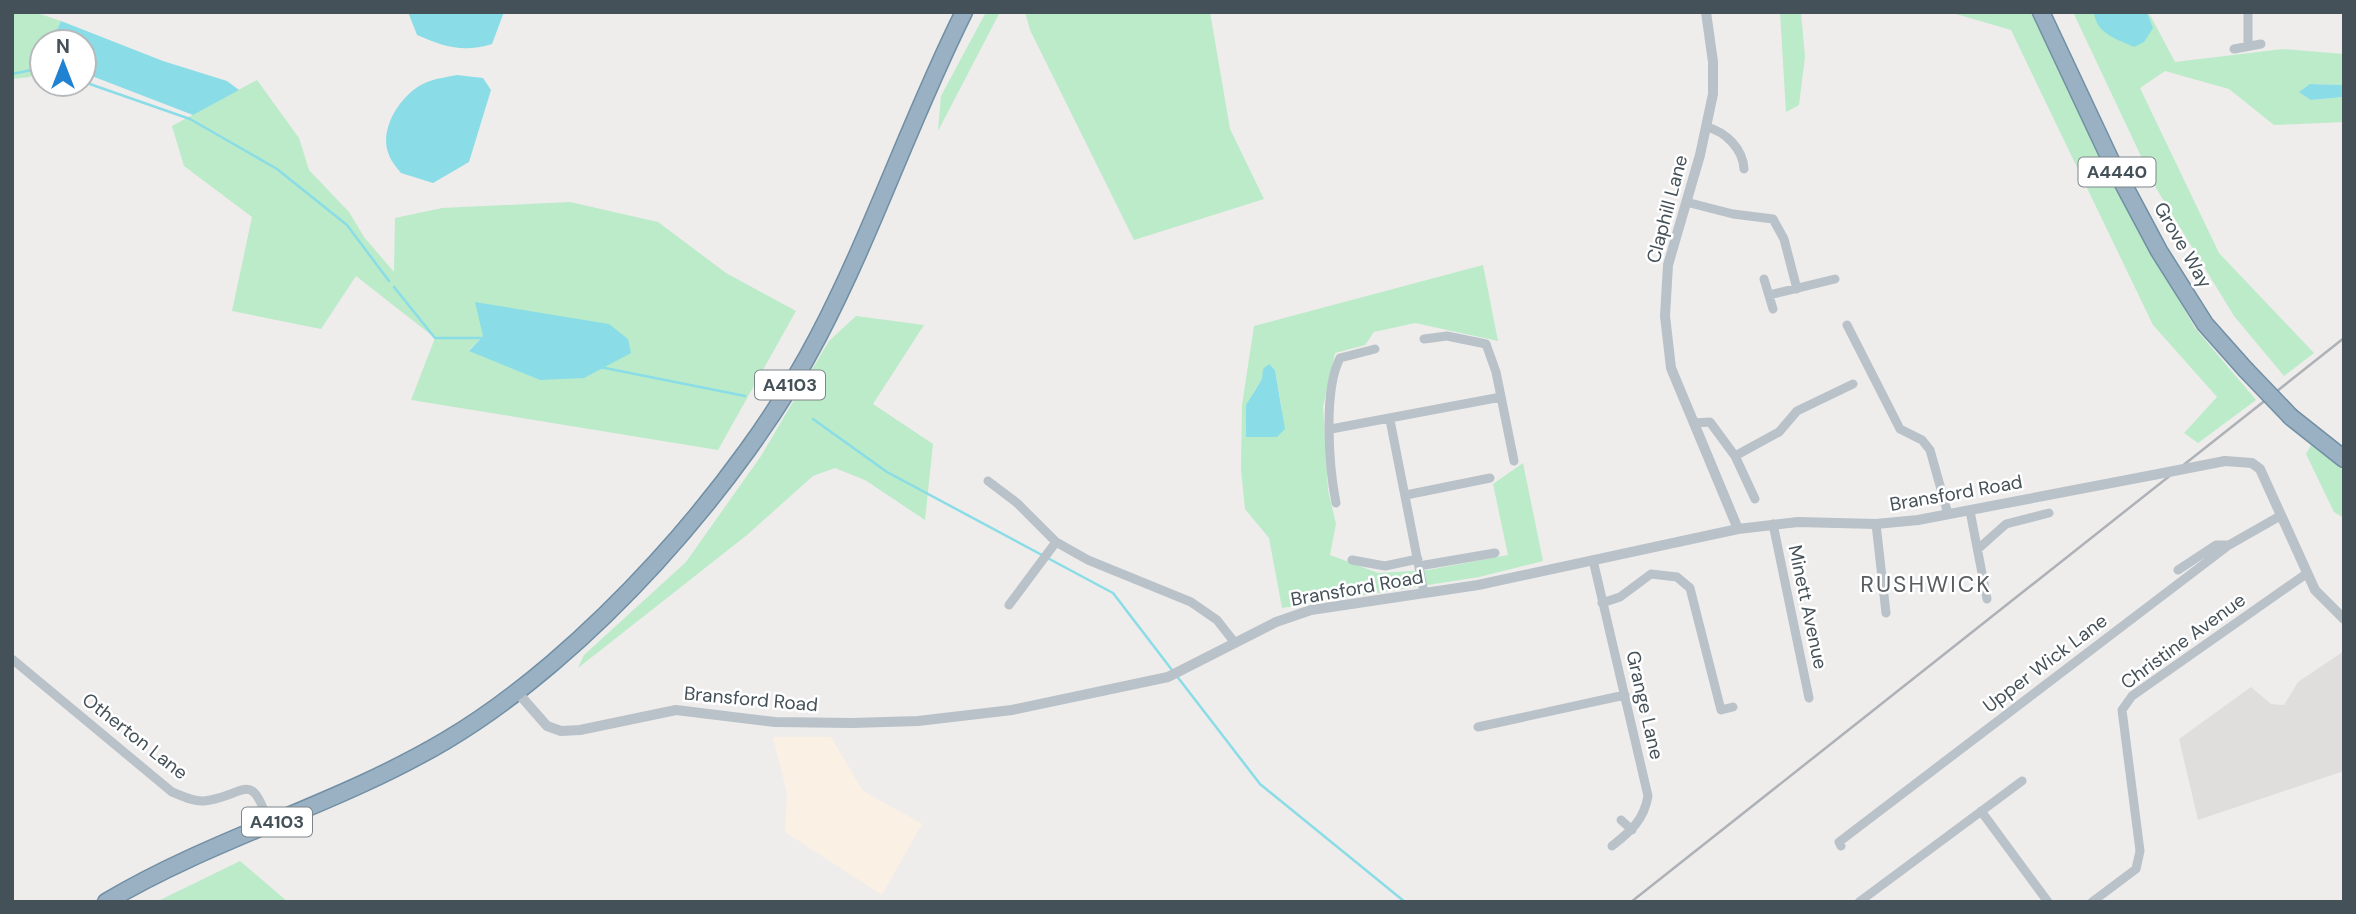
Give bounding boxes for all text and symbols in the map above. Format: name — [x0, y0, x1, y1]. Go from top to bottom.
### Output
north arrow — [28, 28, 98, 98]
text: N — [56, 34, 70, 59]
street label: Claphill Lane — [1641, 152, 1693, 266]
road number: A4440 — [2078, 158, 2156, 187]
street label: Grove Way — [2148, 197, 2218, 293]
road number: A4103 — [755, 370, 825, 400]
street label: Bransford Road — [1888, 469, 2024, 517]
street label: Minett Avenue — [1783, 543, 1833, 671]
street label: Bransford Road — [1289, 564, 1425, 612]
district label: RUSHWICK — [1860, 569, 1992, 599]
street label: Christine Avenue — [2116, 587, 2250, 695]
street label: Upper Wick Lane — [1978, 608, 2112, 718]
street label: Grange Lane — [1620, 648, 1670, 762]
street label: Bransford Road — [683, 681, 819, 717]
street label: Otherton Lane — [77, 687, 193, 785]
road number: A4103 — [242, 808, 312, 836]

